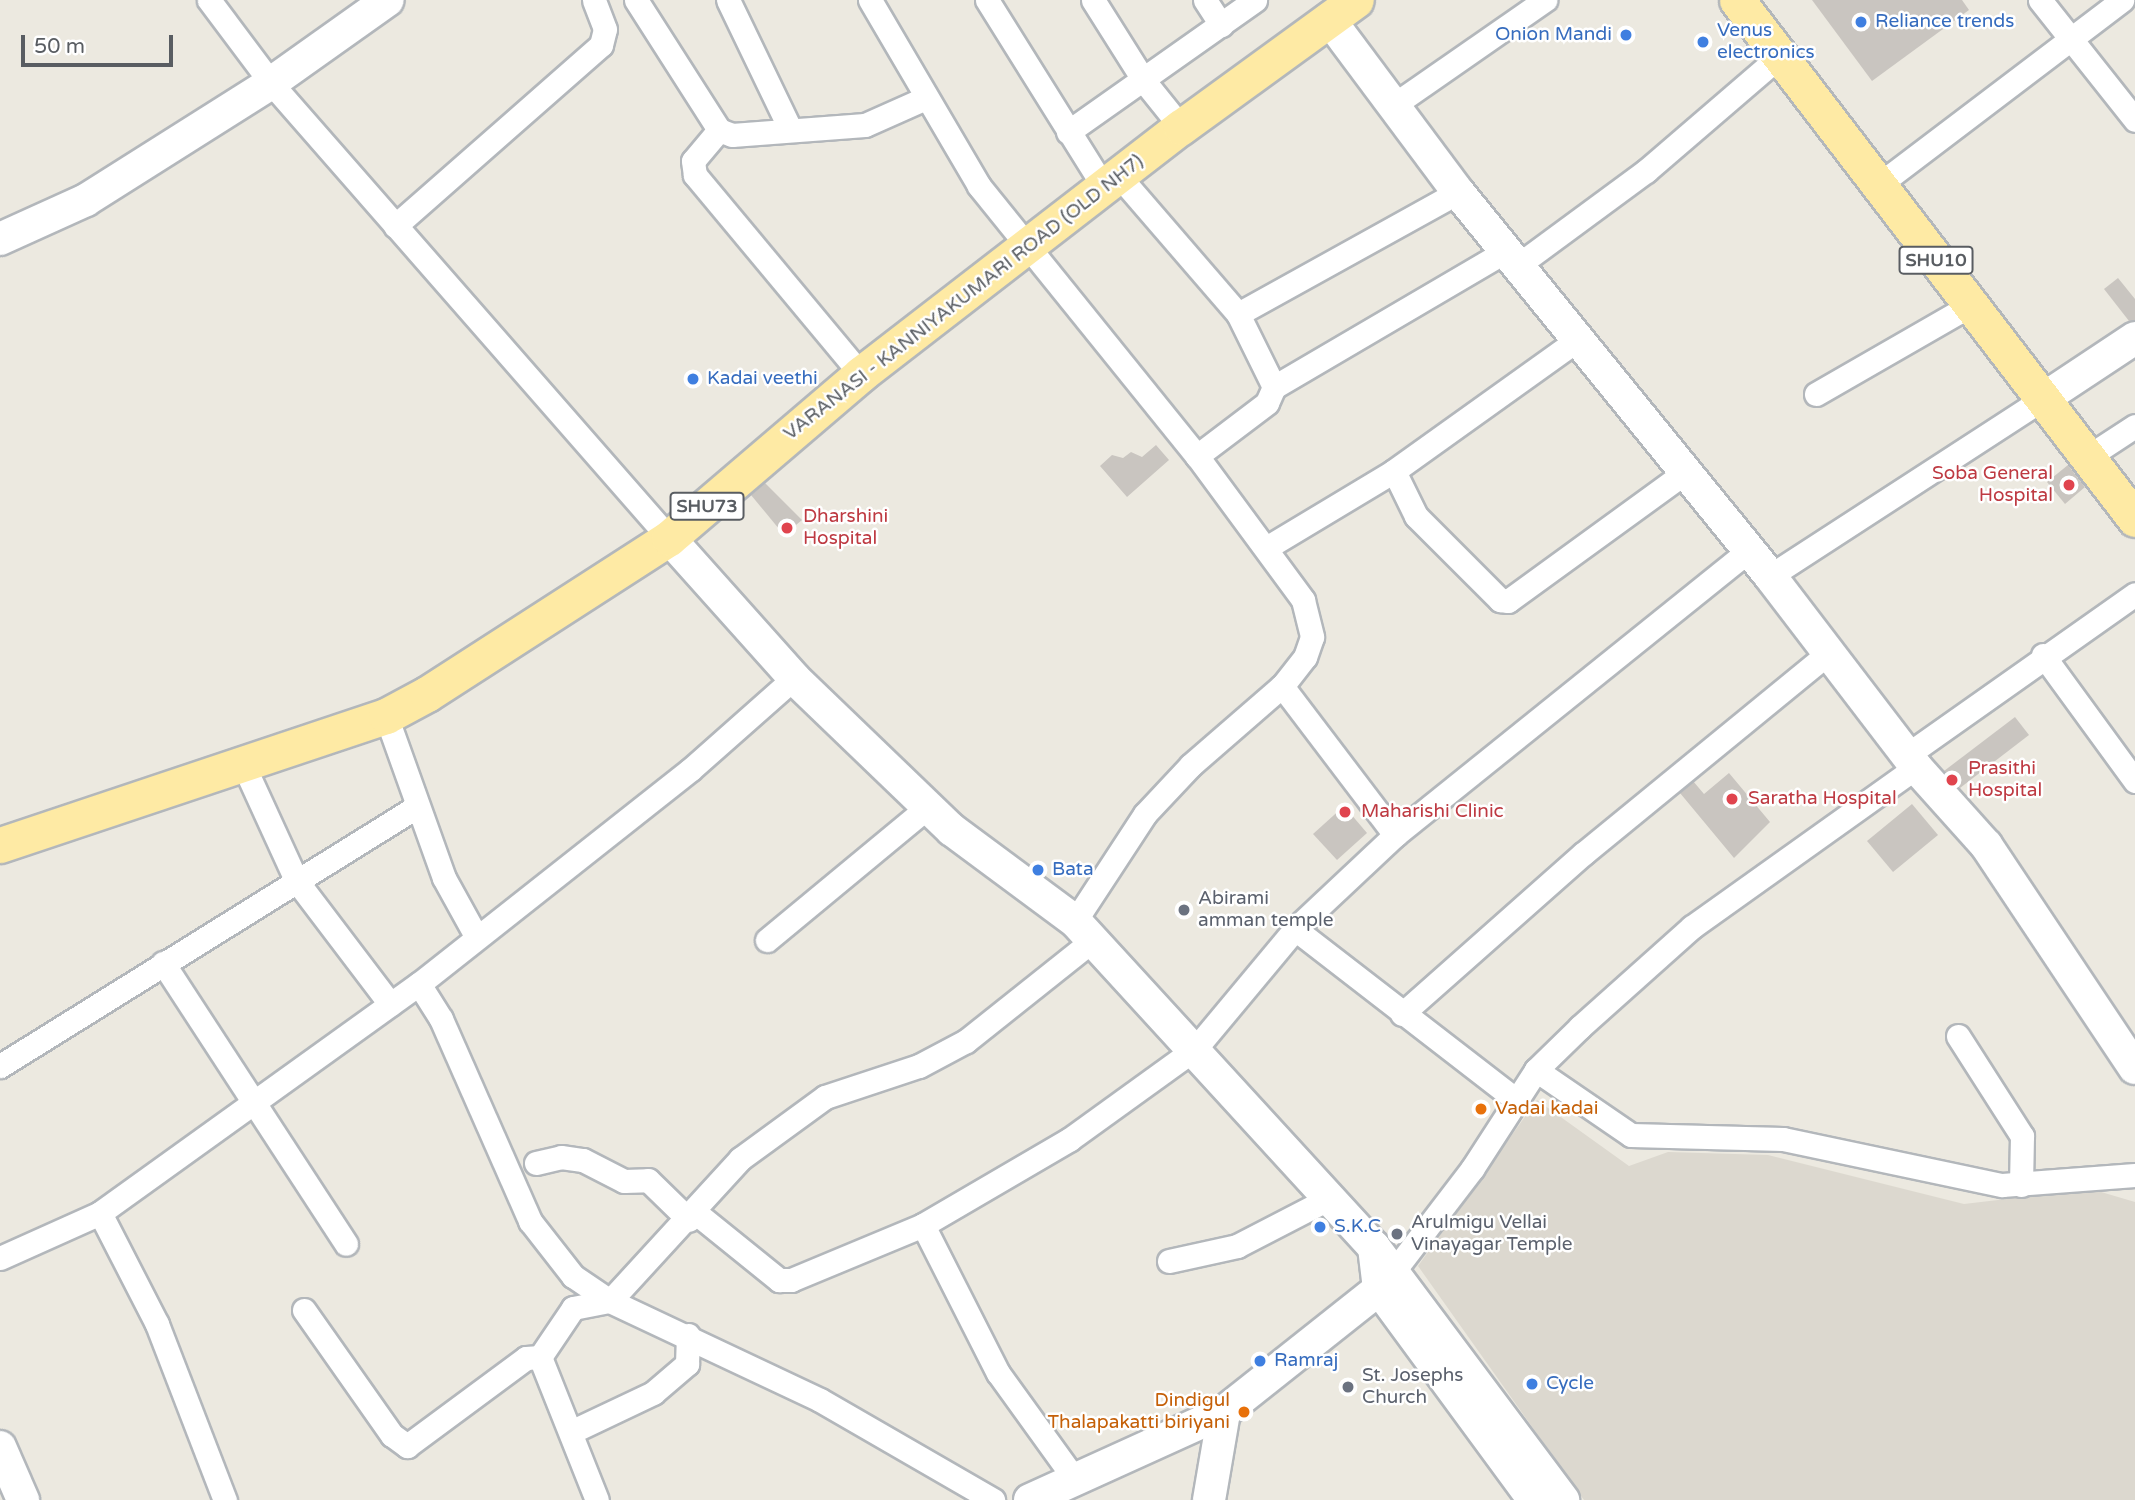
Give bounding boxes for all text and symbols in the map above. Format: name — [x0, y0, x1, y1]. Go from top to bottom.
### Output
place label: Reliance trends — [1875, 11, 2014, 33]
marker: Reliance trends — [1853, 14, 1869, 30]
place label: Venus electronics — [1717, 20, 1815, 64]
scale bar — [24, 21, 177, 65]
place label: Onion Mandi — [1495, 24, 1612, 46]
marker: Onion Mandi — [1618, 27, 1634, 43]
text: 50 m — [34, 34, 85, 59]
marker: Venus electronics — [1695, 34, 1711, 50]
street label: VARANASI - KANNIYAKUMARI ROAD (OLD NH7) — [780, 150, 1148, 446]
road number: SHU10 — [1898, 246, 1974, 274]
place label: Kadai veethi — [707, 368, 818, 390]
marker: Kadai veethi — [685, 371, 701, 387]
place label: Soba General Hospital — [1932, 463, 2053, 507]
marker: Soba General Hospital — [2059, 475, 2079, 495]
road number: SHU73 — [668, 492, 746, 520]
place label: Dharshini Hospital — [803, 506, 888, 550]
marker: Dharshini Hospital — [777, 518, 797, 538]
place label: Prasithi Hospital — [1968, 758, 2042, 802]
marker: Prasithi Hospital — [1942, 770, 1962, 790]
place label: Saratha Hospital — [1748, 788, 1897, 810]
marker: Saratha Hospital — [1722, 789, 1742, 809]
place label: Maharishi Clinic — [1361, 801, 1504, 823]
marker: Maharishi Clinic — [1335, 802, 1355, 822]
place label: Bata — [1052, 859, 1094, 881]
marker: Bata — [1030, 862, 1046, 878]
place label: Abirami amman temple — [1198, 888, 1334, 932]
marker: Abirami amman temple — [1176, 902, 1192, 918]
place label: Vadai kadai — [1495, 1098, 1598, 1120]
marker: Vadai kadai — [1473, 1101, 1489, 1117]
place label: Arulmigu Vellai Vinayagar Temple — [1411, 1212, 1572, 1256]
place label: S.K.C — [1334, 1216, 1381, 1238]
marker: S.K.C — [1312, 1219, 1328, 1235]
marker: Arulmigu Vellai Vinayagar Temple — [1389, 1226, 1405, 1242]
place label: Ramraj — [1274, 1350, 1338, 1372]
marker: Ramraj — [1252, 1353, 1268, 1369]
place label: St. Josephs Church — [1362, 1365, 1463, 1409]
place label: Cycle — [1546, 1373, 1594, 1395]
marker: Cycle — [1524, 1376, 1540, 1392]
marker: St. Josephs Church — [1340, 1379, 1356, 1395]
place label: Dindigul Thalapakatti biriyani — [1048, 1390, 1230, 1434]
marker: Dindigul Thalapakatti biriyani — [1236, 1404, 1252, 1420]

